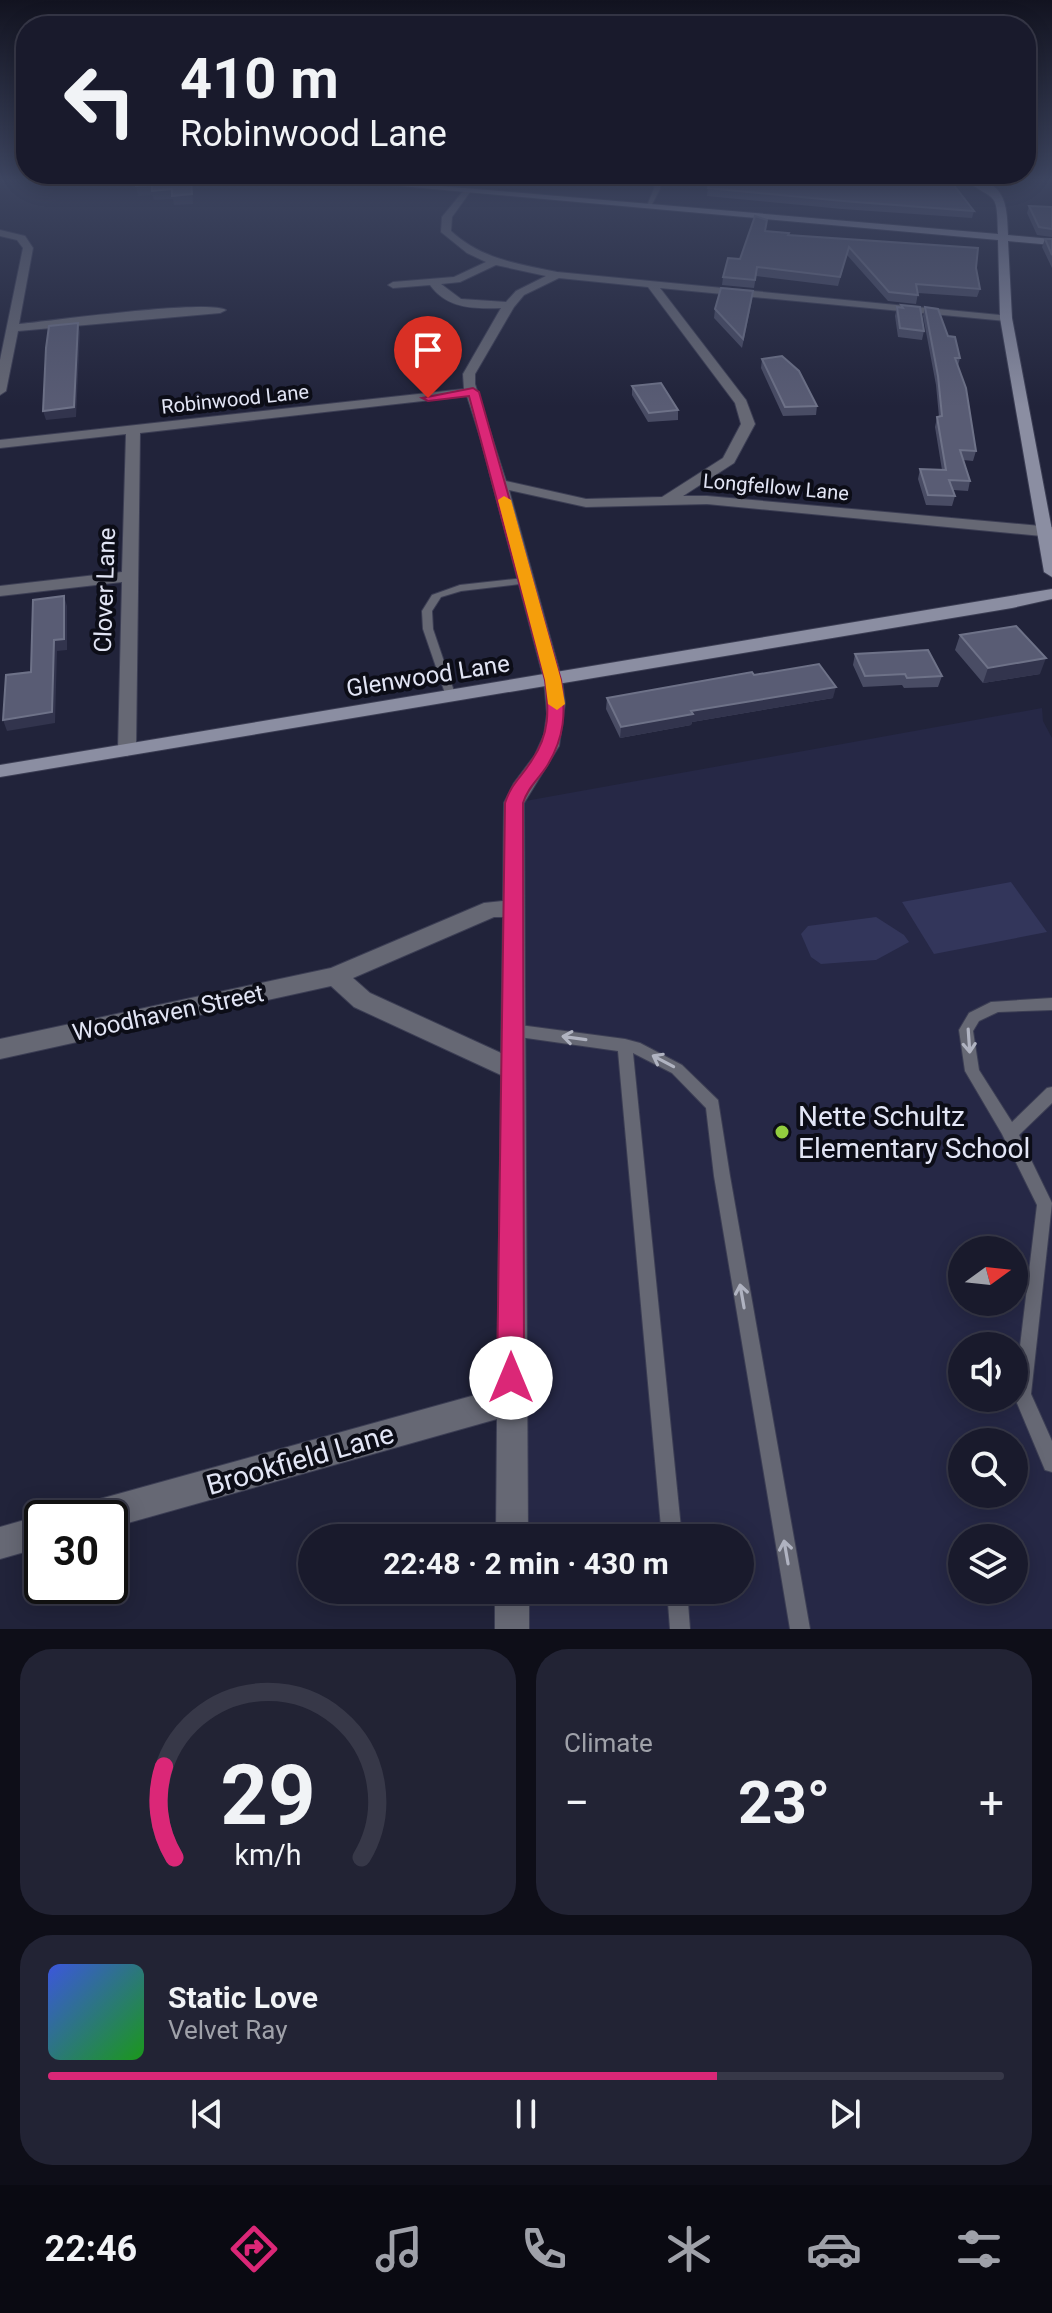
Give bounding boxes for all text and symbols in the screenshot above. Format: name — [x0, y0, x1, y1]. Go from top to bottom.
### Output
text: 410 m — [180, 46, 339, 112]
icon: left — [48, 48, 152, 152]
text: Robinwood Lane — [180, 113, 447, 155]
pin — [394, 316, 462, 398]
icon: arrive — [406, 328, 450, 372]
street label: Robinwood Lane — [160, 379, 310, 419]
street label: Longfellow Lane — [702, 469, 850, 505]
street label: Clover Lane — [89, 527, 121, 653]
street label: Glenwood Lane — [344, 649, 512, 703]
street label: Woodhaven Street — [70, 979, 266, 1047]
one-way arrow — [962, 1027, 977, 1053]
one-way arrow — [561, 1030, 587, 1045]
one-way arrow — [652, 1053, 675, 1069]
place label: Nette Schultz Elementary School — [798, 1100, 1030, 1165]
marker: Nette Schultz Elementary School — [773, 1123, 791, 1141]
north arrow — [948, 1236, 1028, 1316]
map controls — [948, 1236, 1028, 1604]
one-way arrow — [734, 1284, 749, 1309]
button: sound — [948, 1332, 1028, 1412]
position arrow — [469, 1336, 553, 1420]
street label: Brookfield Lane — [203, 1417, 398, 1502]
button: search — [948, 1428, 1028, 1508]
speed limit sign: 30 — [24, 1500, 128, 1604]
button: layers — [948, 1524, 1028, 1604]
one-way arrow — [778, 1540, 793, 1565]
text: 22:48 · 2 min · 430 m — [383, 1546, 669, 1581]
text: Climate — [564, 1728, 653, 1758]
text: 29 — [220, 1747, 316, 1844]
text: 23° — [738, 1767, 830, 1838]
text: − — [564, 1777, 589, 1829]
text: + — [979, 1777, 1004, 1829]
text: km/h — [234, 1838, 302, 1872]
text: Static Love — [168, 1980, 318, 2015]
text: Velvet Ray — [168, 2015, 288, 2045]
icon: previous — [185, 2092, 229, 2136]
icon: pause — [504, 2092, 548, 2136]
icon: next — [823, 2092, 867, 2136]
icon: directions — [226, 2221, 282, 2277]
icon: music — [371, 2221, 427, 2277]
icon: phone — [516, 2221, 572, 2277]
icon: climate — [661, 2221, 717, 2277]
icon: car — [806, 2221, 862, 2277]
icon: filters — [951, 2221, 1007, 2277]
text: 22:46 — [45, 2228, 137, 2270]

